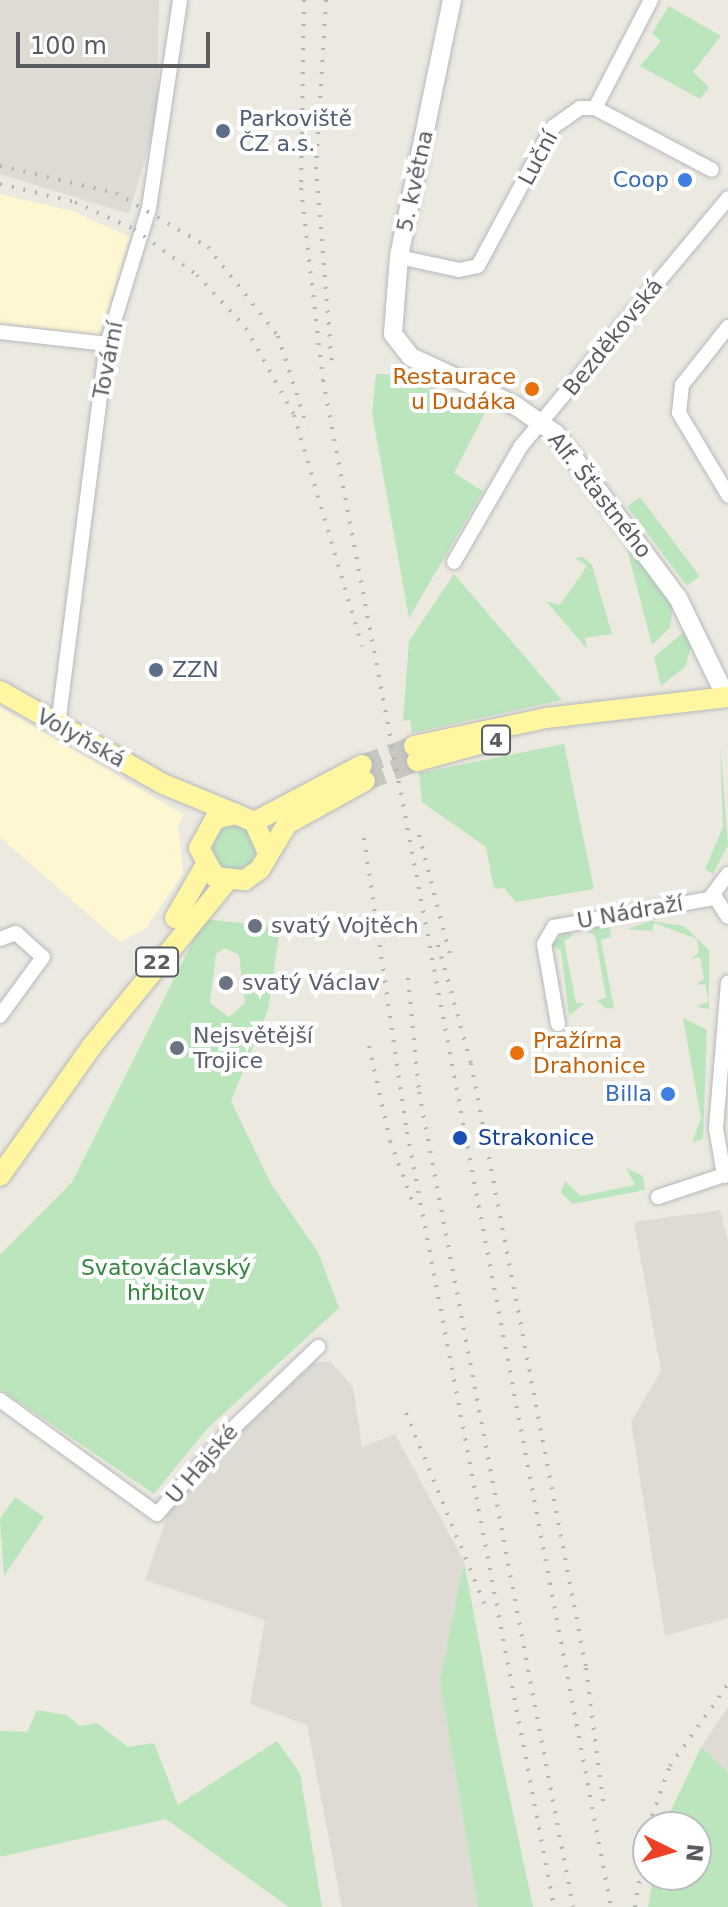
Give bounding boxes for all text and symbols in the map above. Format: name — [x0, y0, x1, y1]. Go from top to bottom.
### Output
scale bar — [20, 16, 214, 66]
text: 100 m — [30, 32, 107, 60]
place label: Parkoviště ČZ a.s. — [239, 105, 352, 156]
marker: Parkoviště ČZ a.s. — [214, 122, 232, 140]
street label: Luční — [513, 126, 563, 190]
street label: 5. května — [391, 128, 439, 234]
place label: Coop — [613, 167, 669, 193]
marker: Coop — [676, 171, 694, 189]
street label: Bezděkovská — [558, 273, 668, 401]
street label: Tovární — [88, 319, 128, 401]
place label: Restaurace u Dudáka — [392, 363, 516, 414]
marker: Restaurace u Dudáka — [523, 380, 541, 398]
street label: Alf. Šťastného — [543, 427, 657, 563]
place label: ZZN — [172, 657, 219, 683]
marker: ZZN — [147, 661, 165, 679]
street label: Volyňská — [32, 703, 130, 773]
road number: 4 — [480, 724, 512, 756]
street label: U Nádraží — [575, 890, 685, 934]
place label: svatý Vojtěch — [271, 913, 419, 939]
marker: svatý Vojtěch — [246, 917, 264, 935]
road number: 22 — [135, 946, 179, 978]
place label: svatý Václav — [242, 970, 380, 996]
marker: svatý Václav — [217, 974, 235, 992]
place label: Nejsvětější Trojice — [193, 1022, 313, 1074]
place label: Pražírna Drahonice — [533, 1027, 646, 1078]
marker: Nejsvětější Trojice — [168, 1039, 186, 1057]
marker: Pražírna Drahonice — [508, 1044, 526, 1062]
place label: Billa — [605, 1081, 652, 1107]
marker: Billa — [659, 1085, 677, 1103]
place label: Strakonice — [478, 1125, 594, 1151]
marker: Strakonice — [449, 1127, 471, 1149]
park label: Svatováclavský hřbitov — [81, 1254, 251, 1306]
street label: U Hajské — [160, 1419, 244, 1509]
north arrow — [632, 1811, 712, 1891]
text: N — [681, 1843, 708, 1863]

